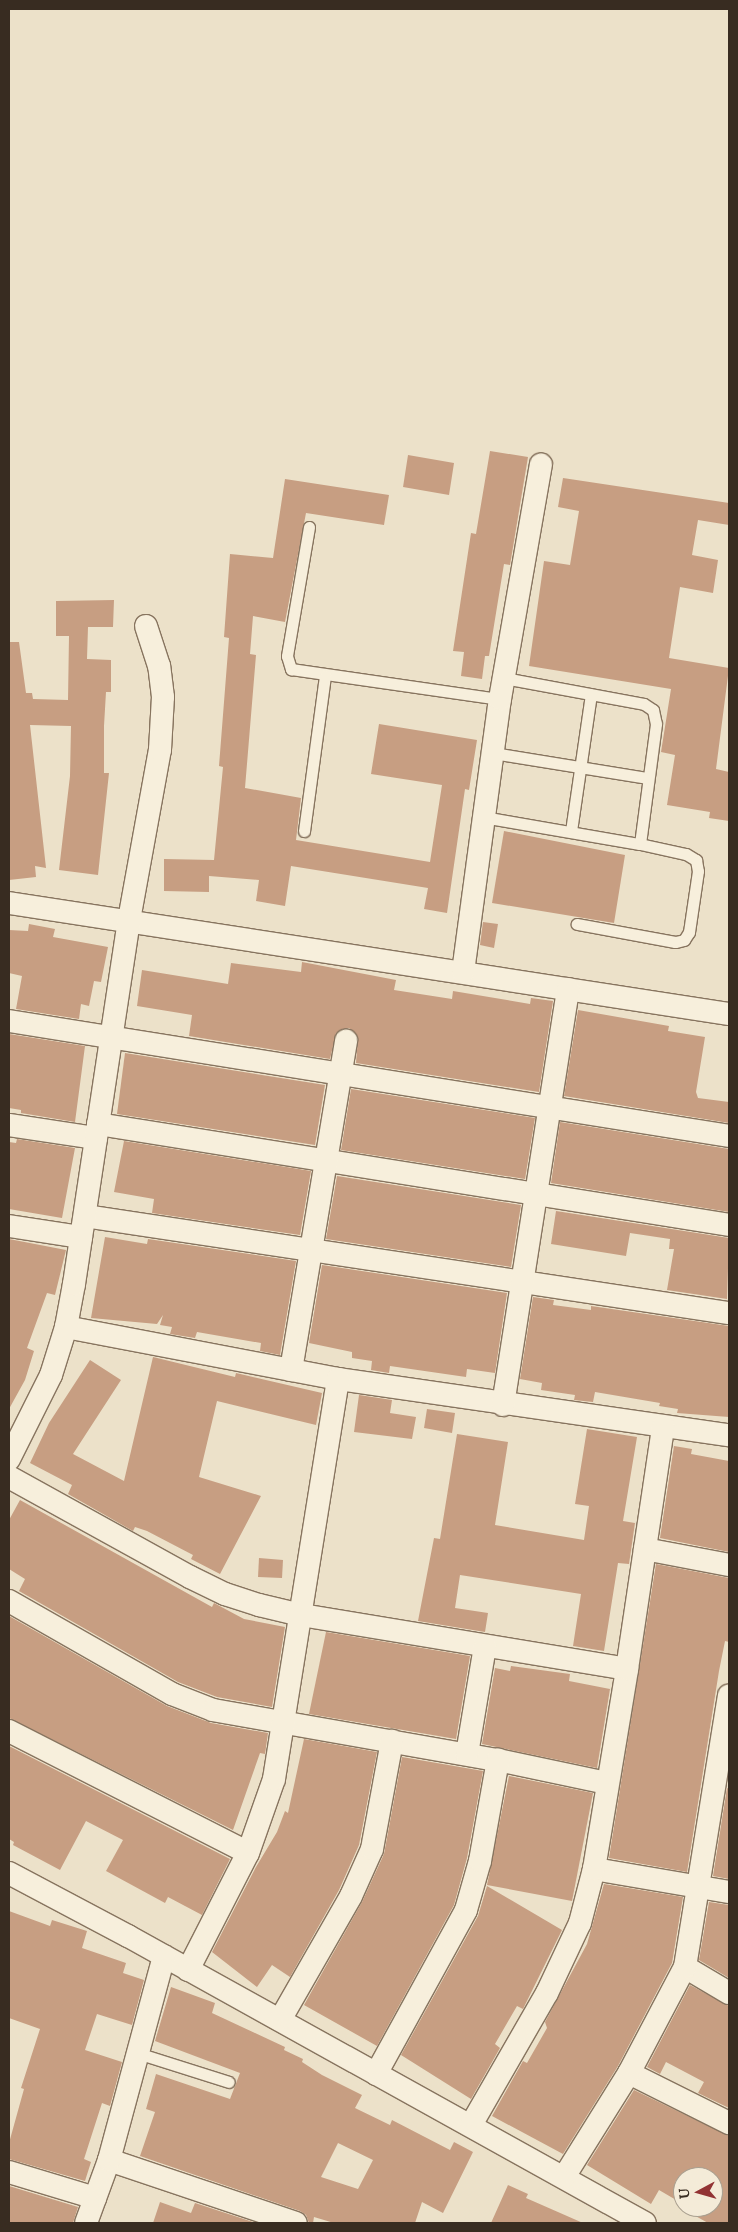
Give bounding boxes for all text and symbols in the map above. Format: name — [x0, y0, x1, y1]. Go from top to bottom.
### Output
north arrow — [673, 2167, 723, 2217]
text: U — [675, 2187, 694, 2200]

